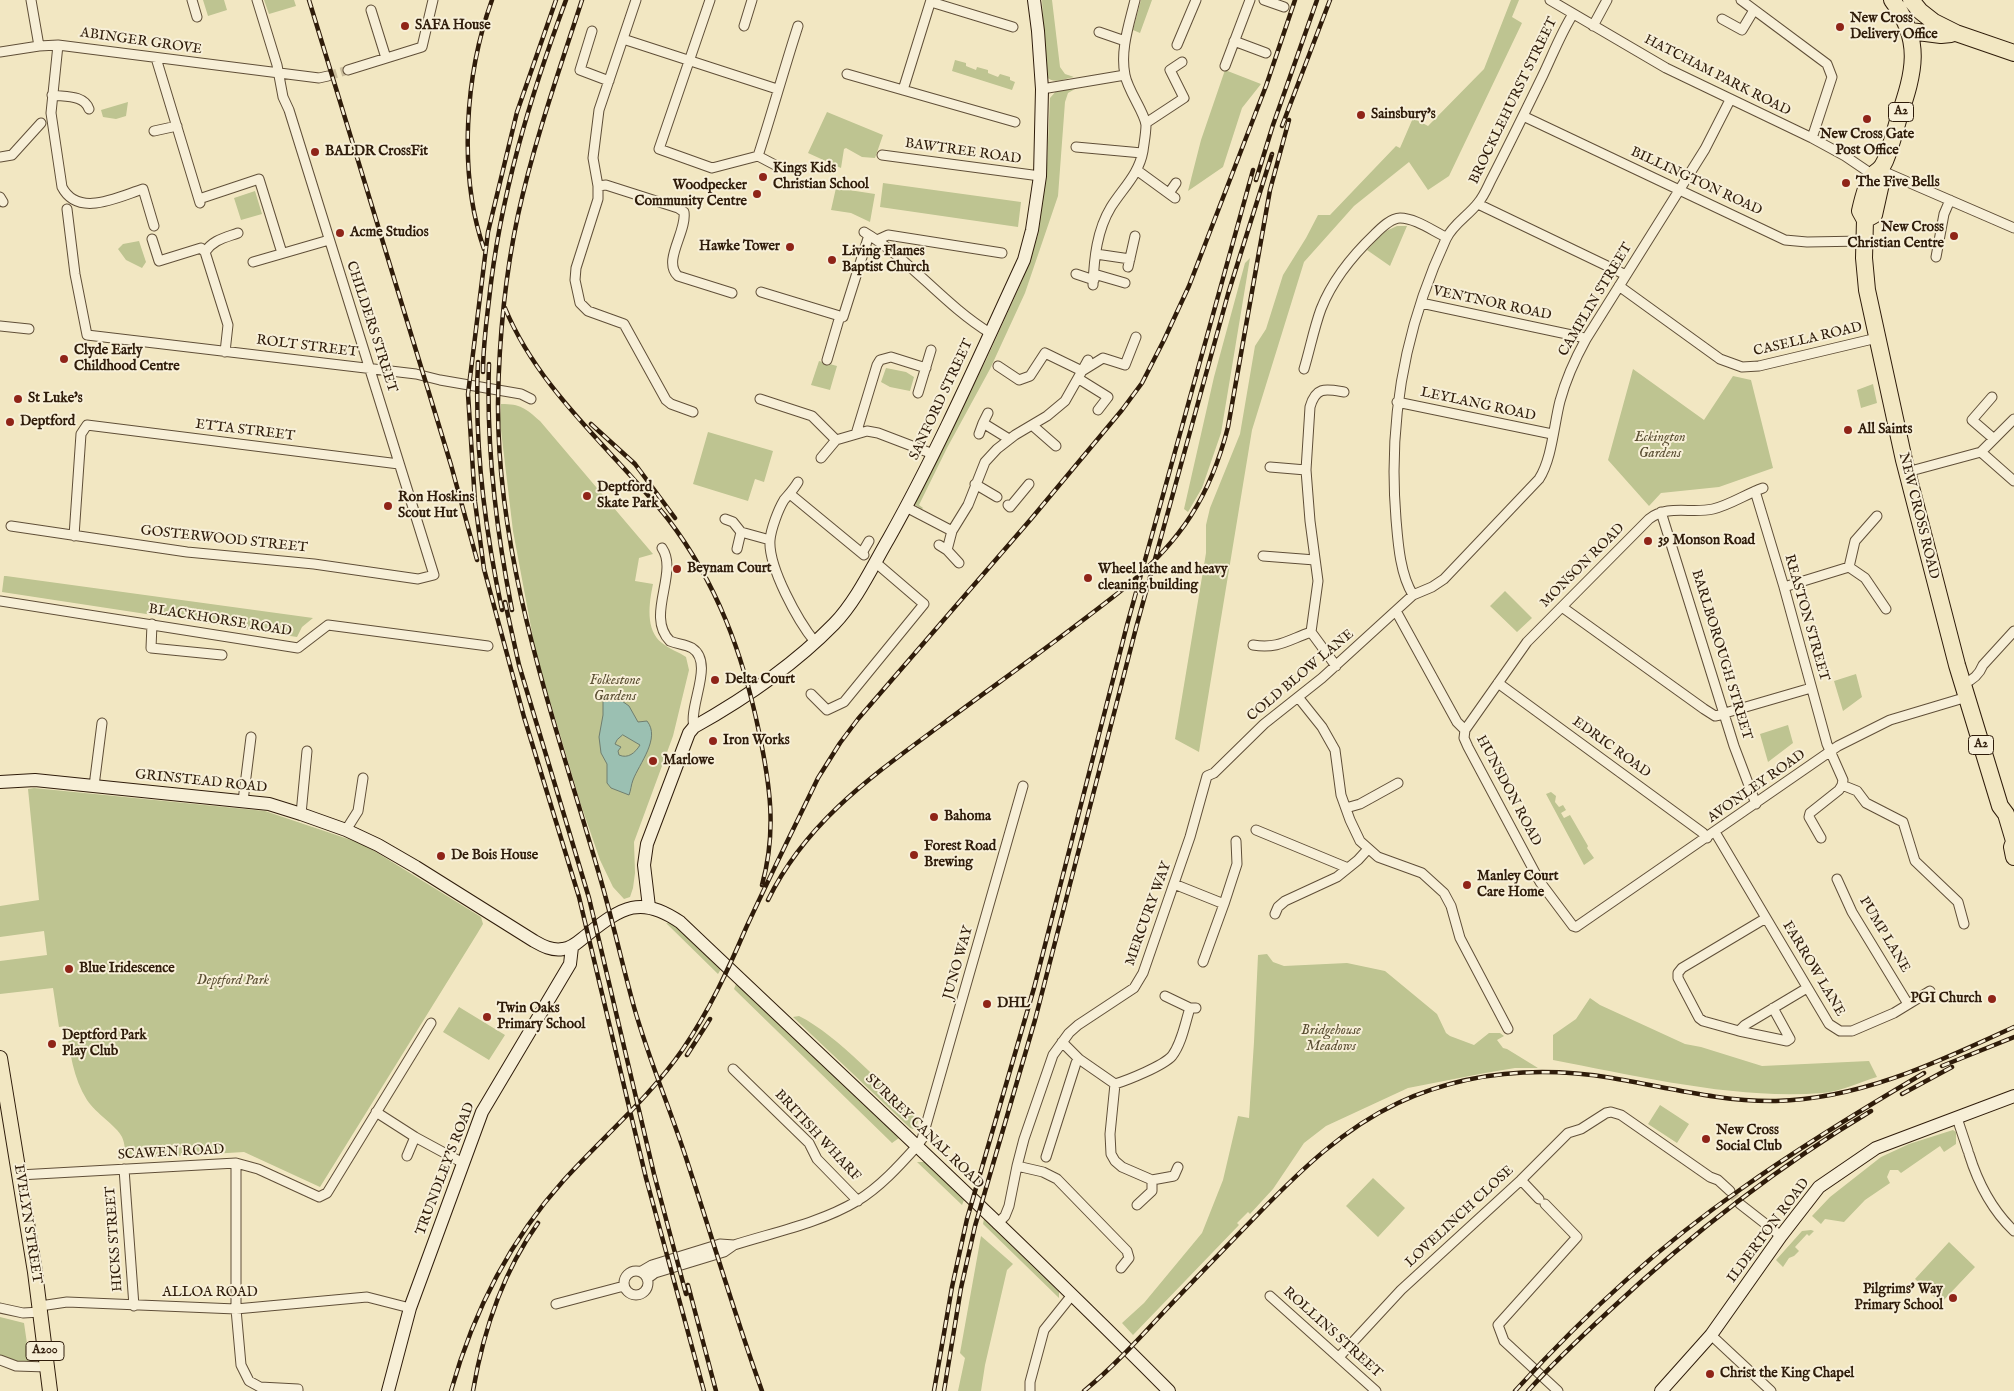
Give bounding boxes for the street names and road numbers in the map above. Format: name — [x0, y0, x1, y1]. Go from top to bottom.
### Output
street label: BROCKLEHURST STREET — [1466, 15, 1562, 187]
street label: ABINGER GROVE — [79, 25, 203, 59]
street label: HATCHAM PARK ROAD — [1641, 32, 1793, 120]
road number: A2 — [1888, 102, 1914, 121]
street label: BAWTREE ROAD — [904, 136, 1022, 168]
street label: BILLINGTON ROAD — [1628, 144, 1764, 220]
street label: CAMPLIN STREET — [1555, 240, 1637, 360]
street label: CHILDERS STREET — [342, 259, 400, 395]
street label: VENTNOR ROAD — [1431, 283, 1553, 325]
street label: CASELLA ROAD — [1752, 319, 1864, 361]
street label: ROLT STREET — [255, 332, 359, 362]
street label: SANFORD STREET — [907, 337, 977, 463]
street label: LEYLANG ROAD — [1419, 385, 1537, 425]
street label: ETTA STREET — [194, 417, 296, 445]
street label: NEW CROSS ROAD — [1894, 451, 1942, 581]
street label: MONSON ROAD — [1537, 520, 1629, 612]
street label: GOSTERWOOD STREET — [140, 523, 308, 557]
street label: REASTON STREET — [1780, 553, 1832, 683]
street label: BARLBOROUGH STREET — [1687, 568, 1755, 742]
street label: BLACKHORSE ROAD — [147, 601, 293, 641]
street label: COLD BLOW LANE — [1244, 626, 1358, 726]
street label: EDRIC ROAD — [1569, 714, 1653, 782]
street label: HUNSDON ROAD — [1472, 733, 1544, 849]
road number: A2 — [1968, 736, 1994, 754]
street label: AVONLEY ROAD — [1705, 747, 1809, 827]
street label: GRINSTEAD ROAD — [134, 767, 268, 797]
street label: MERCURY WAY — [1122, 860, 1176, 968]
street label: PUMP LANE — [1855, 894, 1913, 976]
street label: FARROW LANE — [1778, 918, 1848, 1020]
street label: JUNO WAY — [940, 924, 978, 1002]
street label: SURREY CANAL ROAD — [861, 1071, 987, 1193]
street label: BRITISH WHARF — [770, 1087, 864, 1185]
street label: TRUNDLEY'S ROAD — [413, 1100, 479, 1238]
street label: SCAWEN ROAD — [117, 1142, 225, 1164]
street label: EVELYN STREET — [9, 1163, 45, 1285]
street label: LOVELINCH CLOSE — [1402, 1163, 1518, 1271]
street label: ILDERTON ROAD — [1724, 1176, 1814, 1286]
street label: HICKS STREET — [103, 1186, 127, 1292]
street label: ROLLINS STREET — [1279, 1284, 1385, 1382]
street label: ALLOA ROAD — [162, 1285, 258, 1301]
road number: A200 — [26, 1342, 64, 1360]

